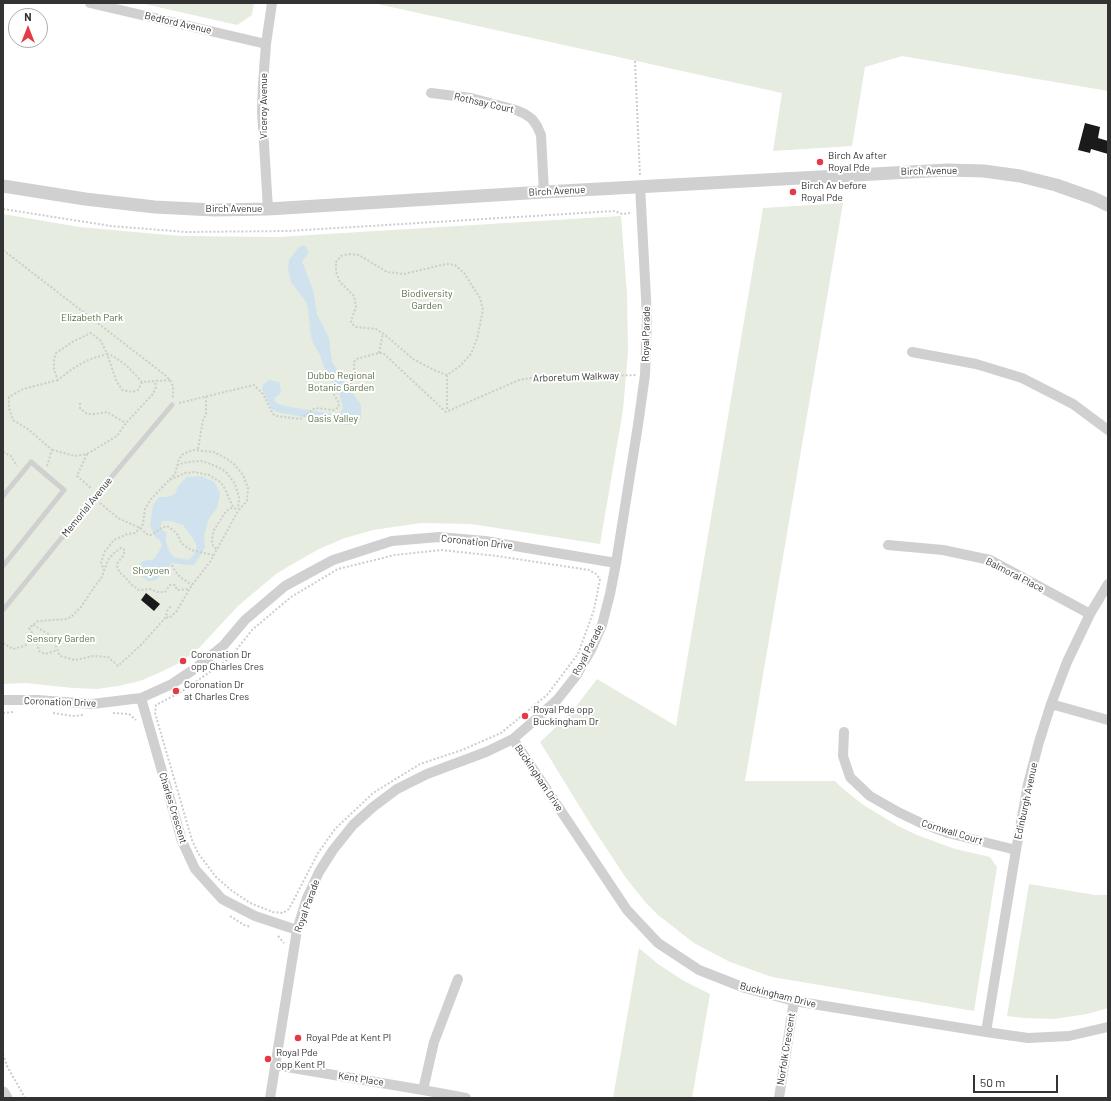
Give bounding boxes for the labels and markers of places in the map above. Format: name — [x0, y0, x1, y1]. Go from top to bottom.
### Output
place label: Birch Av after Royal Pde — [828, 150, 887, 174]
marker: Birch Av after Royal Pde — [815, 157, 825, 167]
place label: Birch Av before Royal Pde — [801, 180, 867, 204]
marker: Birch Av before Royal Pde — [788, 187, 798, 197]
place label: Coronation Dr opp Charles Cres — [191, 649, 264, 672]
marker: Coronation Dr opp Charles Cres — [178, 656, 188, 666]
place label: Coronation Dr at Charles Cres — [184, 679, 249, 702]
marker: Coronation Dr at Charles Cres — [171, 686, 181, 696]
place label: Royal Pde opp Buckingham Dr — [533, 704, 599, 728]
marker: Royal Pde opp Buckingham Dr — [520, 711, 530, 721]
place label: Royal Pde at Kent Pl — [306, 1032, 391, 1044]
marker: Royal Pde at Kent Pl — [293, 1033, 303, 1043]
place label: Royal Pde opp Kent Pl — [276, 1047, 325, 1070]
marker: Royal Pde opp Kent Pl — [263, 1054, 273, 1064]

